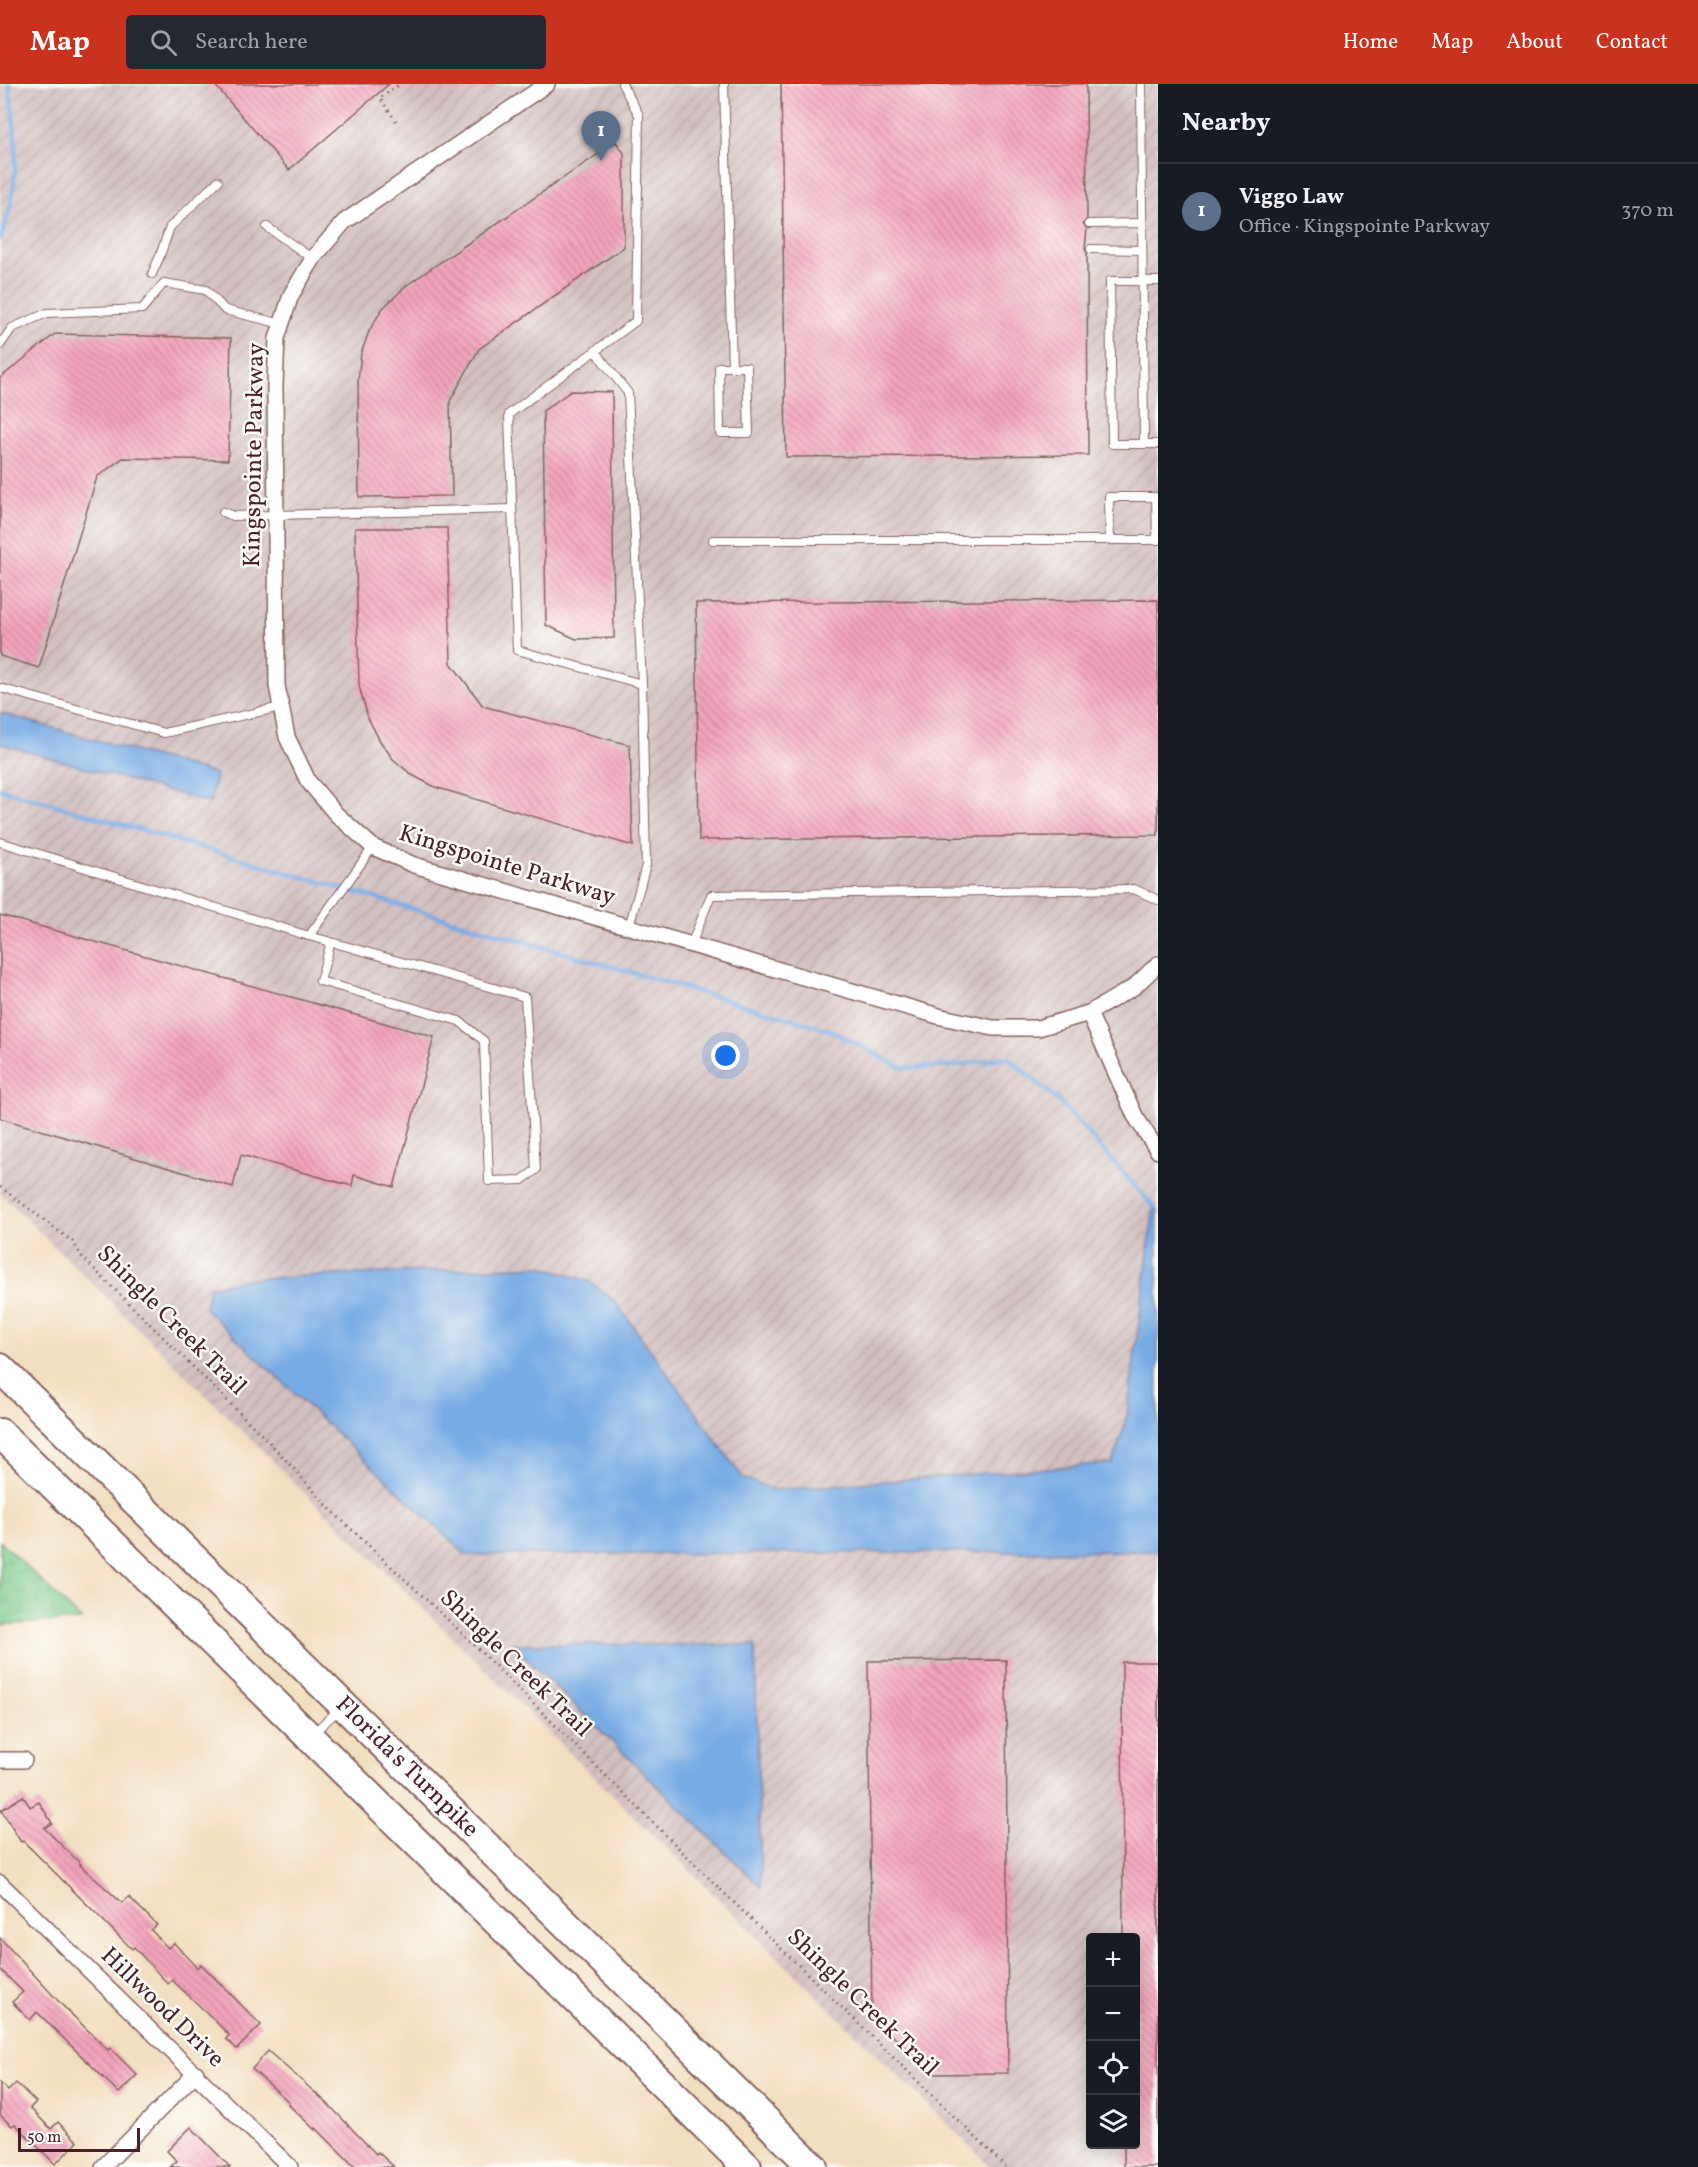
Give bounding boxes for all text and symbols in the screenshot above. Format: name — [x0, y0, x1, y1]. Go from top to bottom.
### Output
search box — [126, 15, 546, 69]
text: Map — [30, 23, 90, 62]
icon: search — [147, 26, 180, 59]
text: Search here — [195, 27, 308, 58]
text: Home — [1343, 28, 1398, 57]
text: Map — [1431, 28, 1473, 57]
text: About — [1506, 28, 1563, 57]
text: Contact — [1596, 28, 1668, 57]
text: Nearby — [1182, 105, 1271, 141]
pin: 1 — [582, 112, 620, 161]
text: Viggo Law — [1239, 182, 1344, 213]
text: 1 — [1197, 197, 1206, 225]
text: 370 m — [1621, 197, 1674, 225]
text: Office · Kingspointe Parkway — [1239, 213, 1490, 241]
street label: Kingspointe Parkway — [236, 342, 274, 568]
street label: Kingspointe Parkway — [395, 817, 619, 915]
your location — [711, 1041, 740, 1070]
street label: Shingle Creek Trail — [88, 1238, 254, 1404]
street label: Shingle Creek Trail — [431, 1582, 599, 1746]
street label: Florida's Turnpike — [327, 1689, 486, 1846]
street label: Shingle Creek Trail — [778, 1921, 946, 2085]
map controls — [1086, 1933, 1140, 2149]
button: + — [1086, 1933, 1140, 1987]
street label: Hillwood Drive — [92, 1940, 232, 2076]
button: − — [1086, 1987, 1140, 2041]
button: locate — [1086, 2041, 1140, 2095]
button: layers — [1086, 2095, 1140, 2149]
scale bar — [18, 2125, 140, 2152]
text: 50 m — [27, 2127, 61, 2149]

